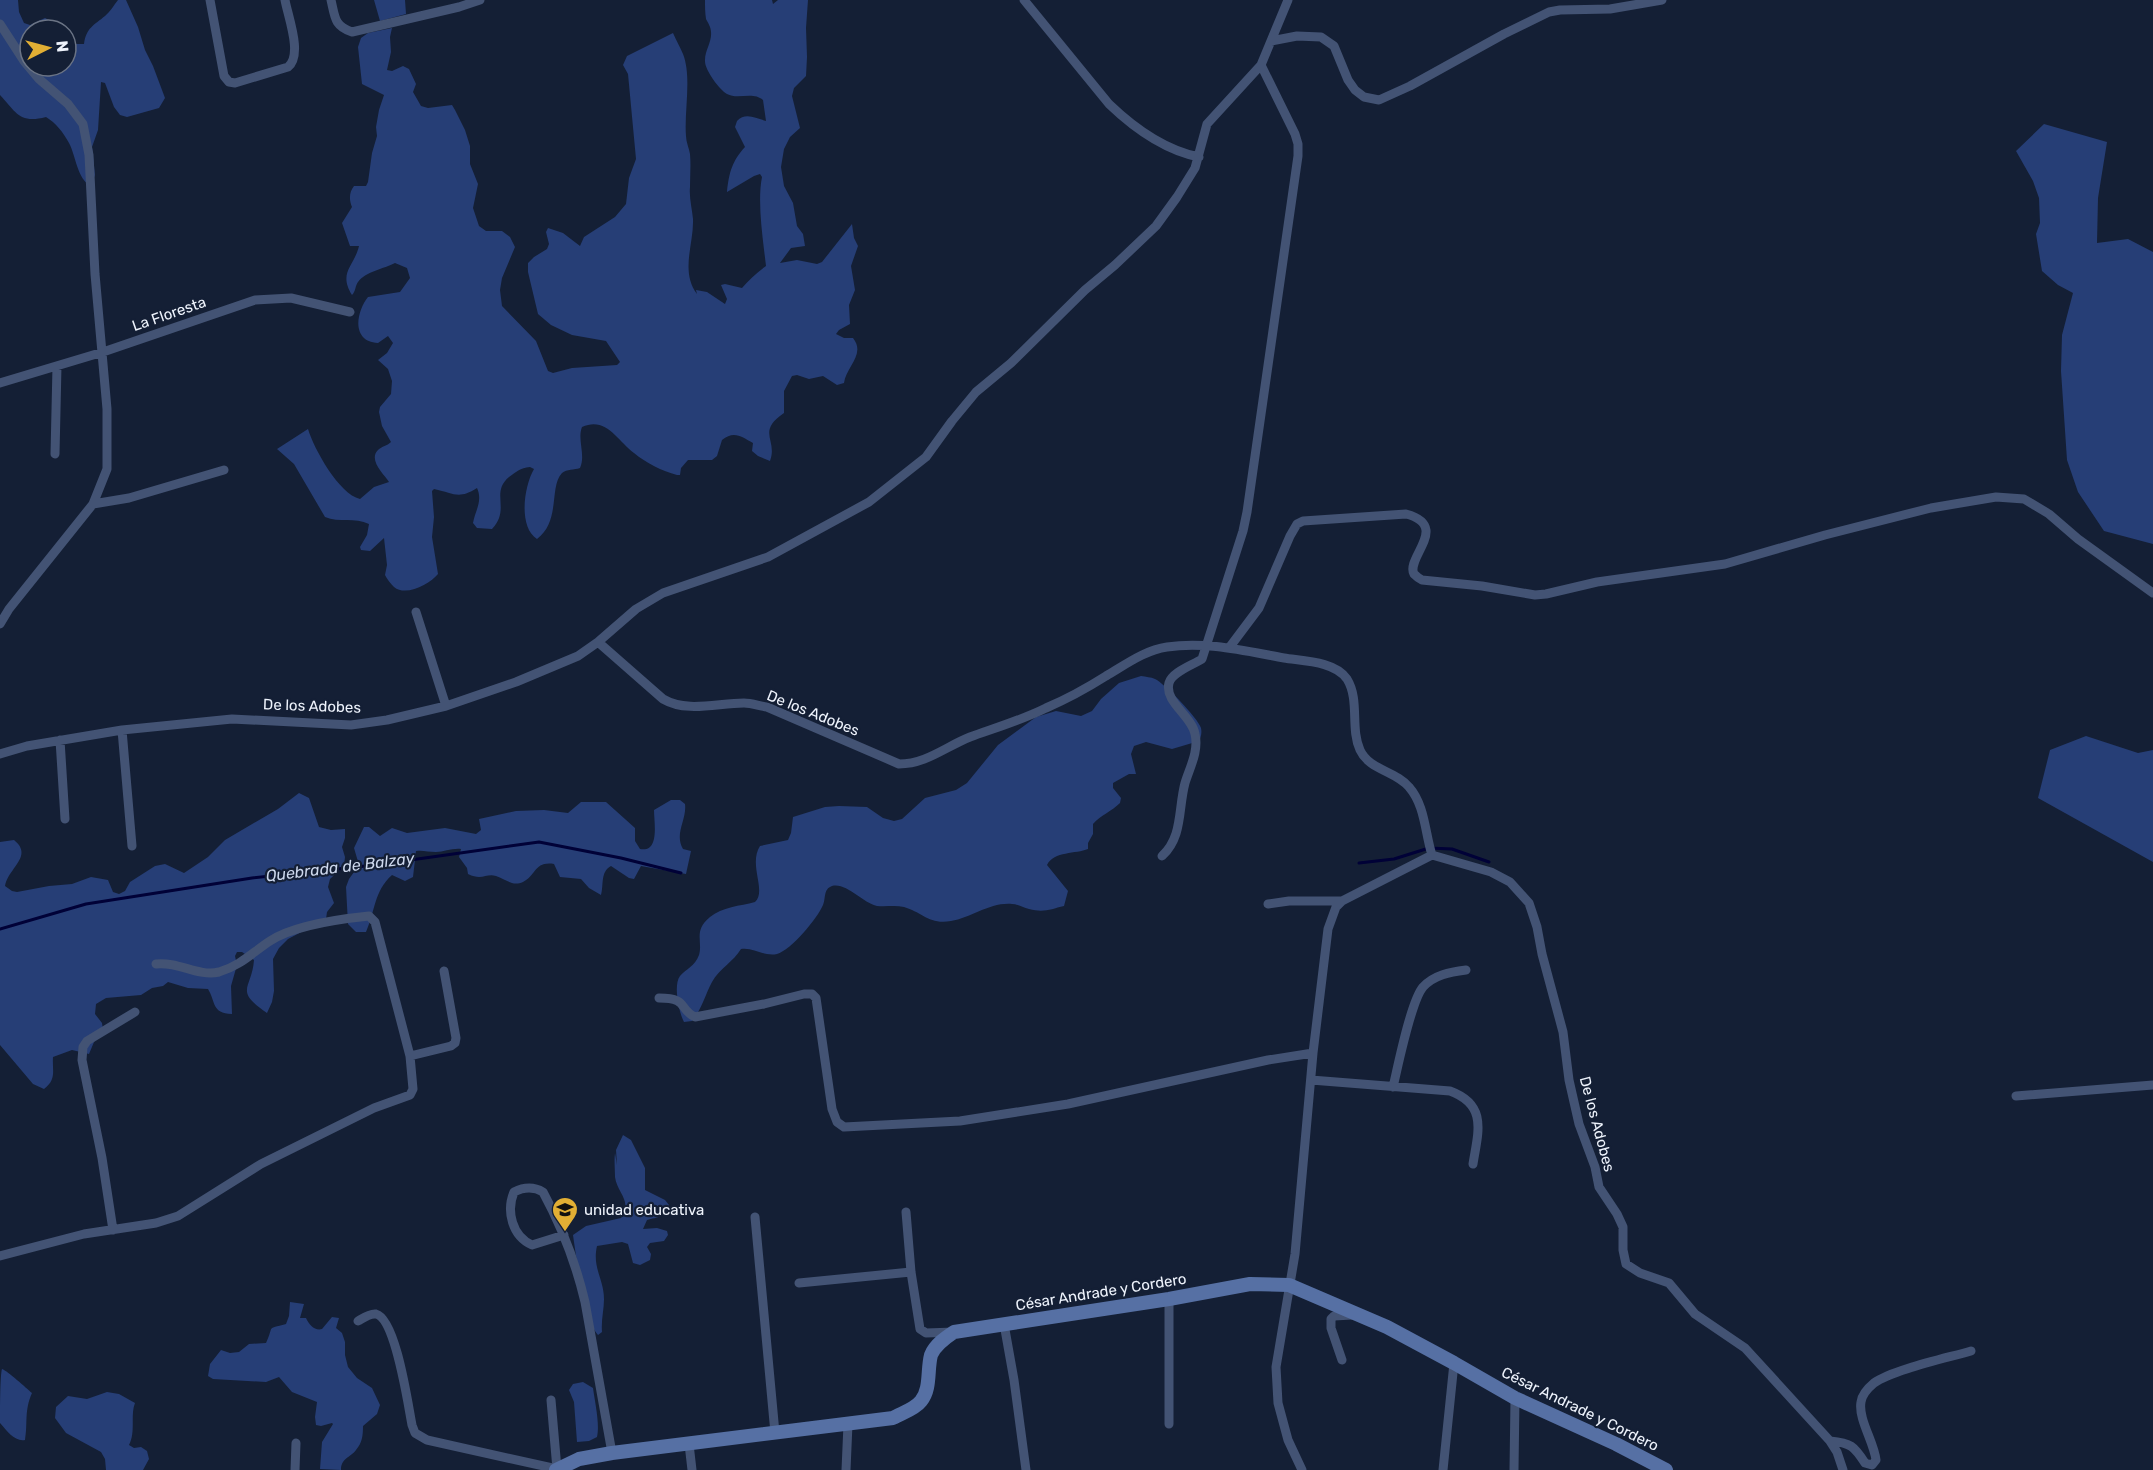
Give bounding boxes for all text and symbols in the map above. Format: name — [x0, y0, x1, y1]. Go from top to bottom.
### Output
north arrow — [18, 18, 78, 78]
text: N — [52, 40, 72, 53]
street label: La Floresta — [130, 293, 208, 335]
street label: De los Adobes — [764, 686, 862, 740]
street label: De los Adobes — [263, 695, 362, 717]
water label: Quebrada de Balzay — [264, 848, 417, 886]
street label: De los Adobes — [1576, 1074, 1618, 1174]
school or university icon: unidad educativa — [550, 1195, 580, 1233]
place label: unidad educativa — [584, 1201, 704, 1219]
street label: César Andrade y Cordero — [1014, 1270, 1188, 1314]
street label: César Andrade y Cordero — [1498, 1363, 1662, 1455]

